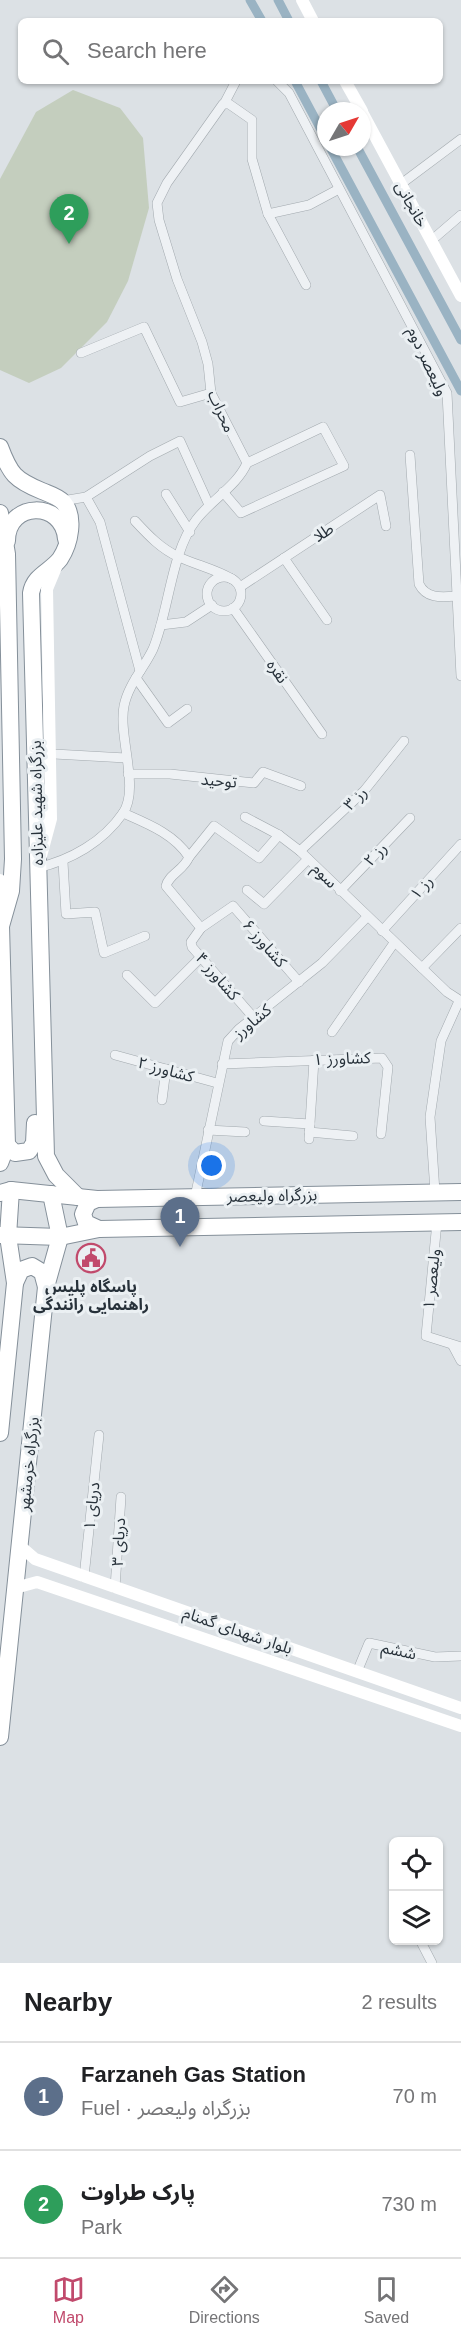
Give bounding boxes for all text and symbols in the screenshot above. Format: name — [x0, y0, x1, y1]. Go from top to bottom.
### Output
search box — [18, 18, 443, 84]
icon: search — [39, 35, 72, 68]
text: Search here — [87, 38, 207, 63]
north arrow — [317, 102, 371, 156]
street label: خانجانی — [391, 179, 431, 230]
pin: 2 — [50, 194, 88, 244]
street label: ولیعصر دوم — [401, 324, 451, 400]
street label: محراب — [204, 388, 238, 435]
street label: طلا — [310, 520, 337, 545]
street label: نقره — [263, 656, 292, 687]
street label: بزرگراه شهید علیزاده — [27, 740, 47, 866]
street label: توحید — [200, 770, 238, 792]
street label: رز ۳ — [340, 783, 371, 814]
street label: رز ۲ — [360, 839, 391, 870]
street label: سوم — [306, 859, 341, 894]
street label: رز ۱ — [407, 872, 437, 903]
street label: کشاورز ۶ — [239, 916, 290, 972]
street label: کشاورز ۴ — [192, 949, 243, 1005]
street label: کشاورز — [229, 1001, 275, 1043]
street label: کشاورز ۱ — [313, 1049, 371, 1069]
street label: کشاورز ۲ — [136, 1054, 196, 1086]
your location — [197, 1151, 226, 1180]
street label: بزرگراه ولیعصر — [226, 1186, 317, 1206]
pin: 1 — [160, 1198, 200, 1247]
public building icon: پاسگاه پلیس راهنمایی رانندگی — [75, 1242, 107, 1274]
street label: ولیعصر ۱ — [420, 1248, 444, 1310]
place label: پاسگاه پلیس راهنمایی رانندگی — [33, 1278, 149, 1314]
street label: بزرگراه خرمشهر — [15, 1416, 43, 1513]
street label: دریای ۱ — [81, 1481, 103, 1531]
street label: دریای ۳ — [109, 1517, 129, 1567]
street label: بلوار شهدای گمنام — [180, 1604, 295, 1661]
street label: ششم — [379, 1639, 418, 1666]
map controls — [389, 1837, 443, 1945]
button: locate — [389, 1837, 443, 1891]
button: layers — [389, 1891, 443, 1945]
text: Nearby — [24, 1987, 112, 2017]
text: 2 results — [361, 1991, 437, 2013]
text: Farzaneh Gas Station — [81, 2062, 306, 2087]
text: 1 — [38, 2085, 49, 2107]
text: 70 m — [393, 2085, 437, 2107]
text: Fuel · بزرگراه ولیعصر — [81, 2097, 251, 2119]
text: پارک طراوت — [81, 2180, 195, 2205]
text: 2 — [38, 2193, 49, 2215]
text: 730 m — [381, 2193, 437, 2215]
text: Park — [81, 2216, 122, 2238]
tab: Map — [52, 2273, 85, 2327]
tab: Directions — [189, 2273, 260, 2327]
tab: Saved — [364, 2273, 409, 2327]

